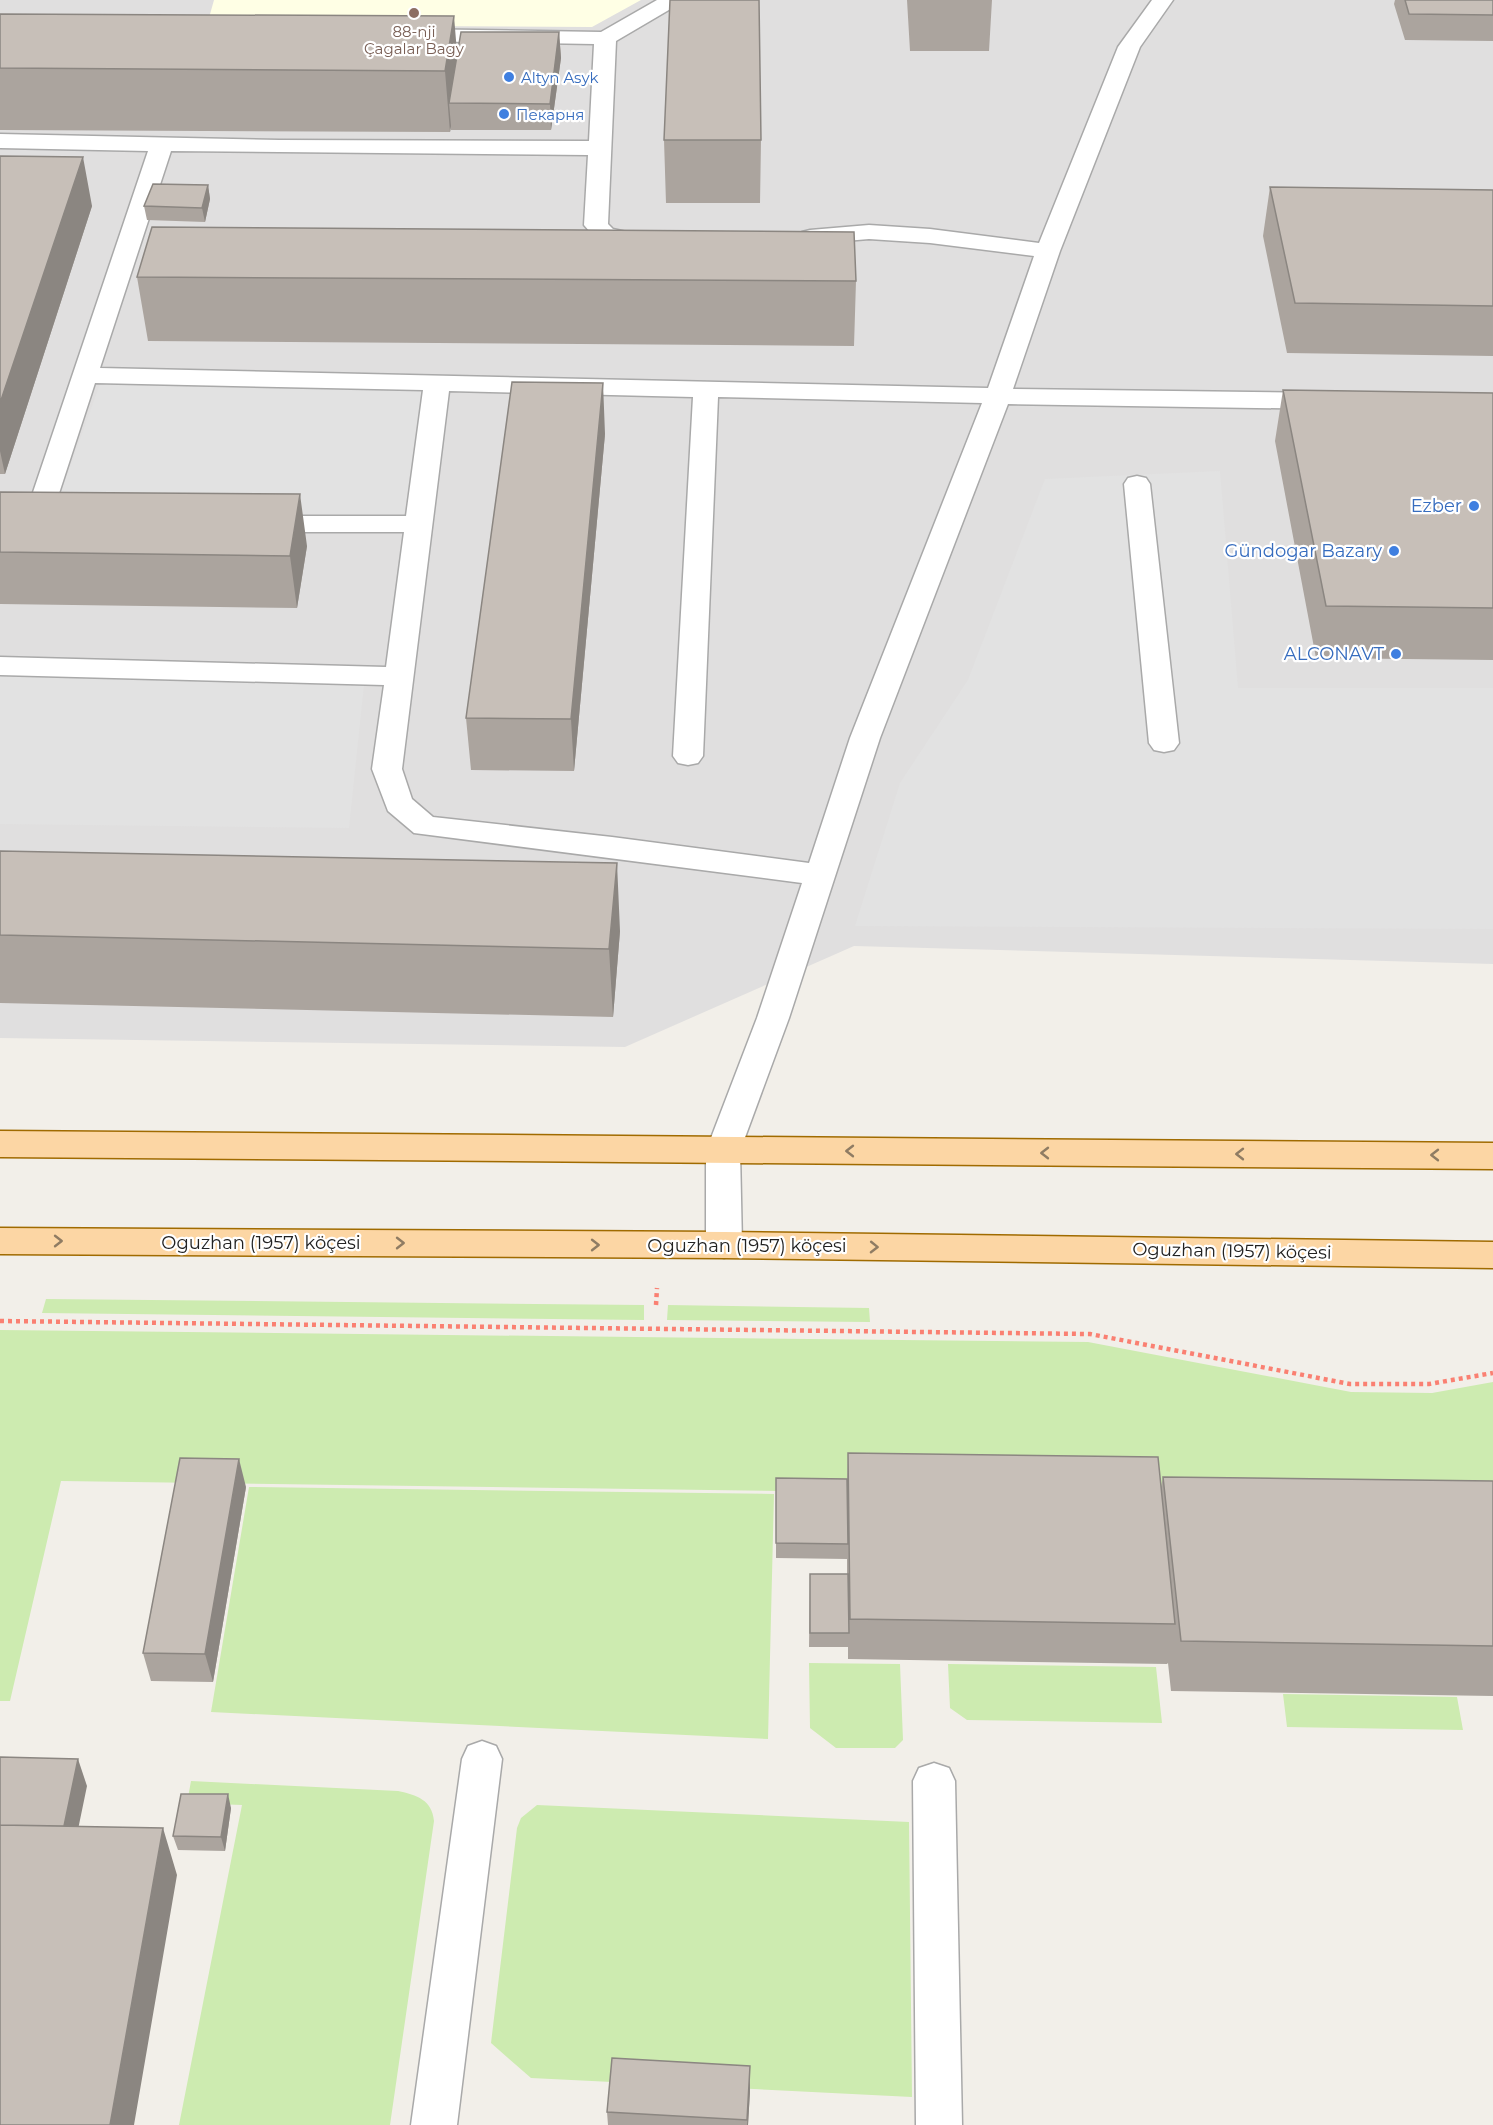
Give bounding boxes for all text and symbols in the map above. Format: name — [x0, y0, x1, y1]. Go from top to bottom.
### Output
marker: 88-nji Çagalar Bagy — [407, 6, 421, 20]
place label: 88-nji Çagalar Bagy — [364, 22, 465, 58]
place label: Altyn Asyk — [521, 68, 599, 87]
marker: Altyn Asyk — [502, 70, 516, 84]
place label: Пекарня — [516, 105, 584, 124]
marker: Пекарня — [497, 107, 511, 121]
place label: Ezber — [1411, 495, 1462, 517]
marker: Ezber — [1467, 499, 1481, 513]
place label: Gündogar Bazary — [1225, 540, 1382, 562]
marker: Gündogar Bazary — [1387, 544, 1401, 558]
place label: ALCONAVT — [1284, 643, 1385, 665]
marker: ALCONAVT — [1389, 647, 1403, 661]
one-way arrow — [845, 1145, 854, 1157]
one-way arrow — [1040, 1147, 1049, 1159]
one-way arrow — [1235, 1148, 1244, 1160]
one-way arrow — [1430, 1149, 1439, 1161]
street label: Oguzhan (1957) köçesi — [161, 1232, 361, 1254]
one-way arrow — [54, 1235, 63, 1248]
street label: Oguzhan (1957) köçesi — [647, 1235, 847, 1257]
one-way arrow — [396, 1237, 405, 1249]
one-way arrow — [591, 1238, 600, 1251]
street label: Oguzhan (1957) köçesi — [1132, 1238, 1332, 1264]
one-way arrow — [870, 1241, 879, 1253]

